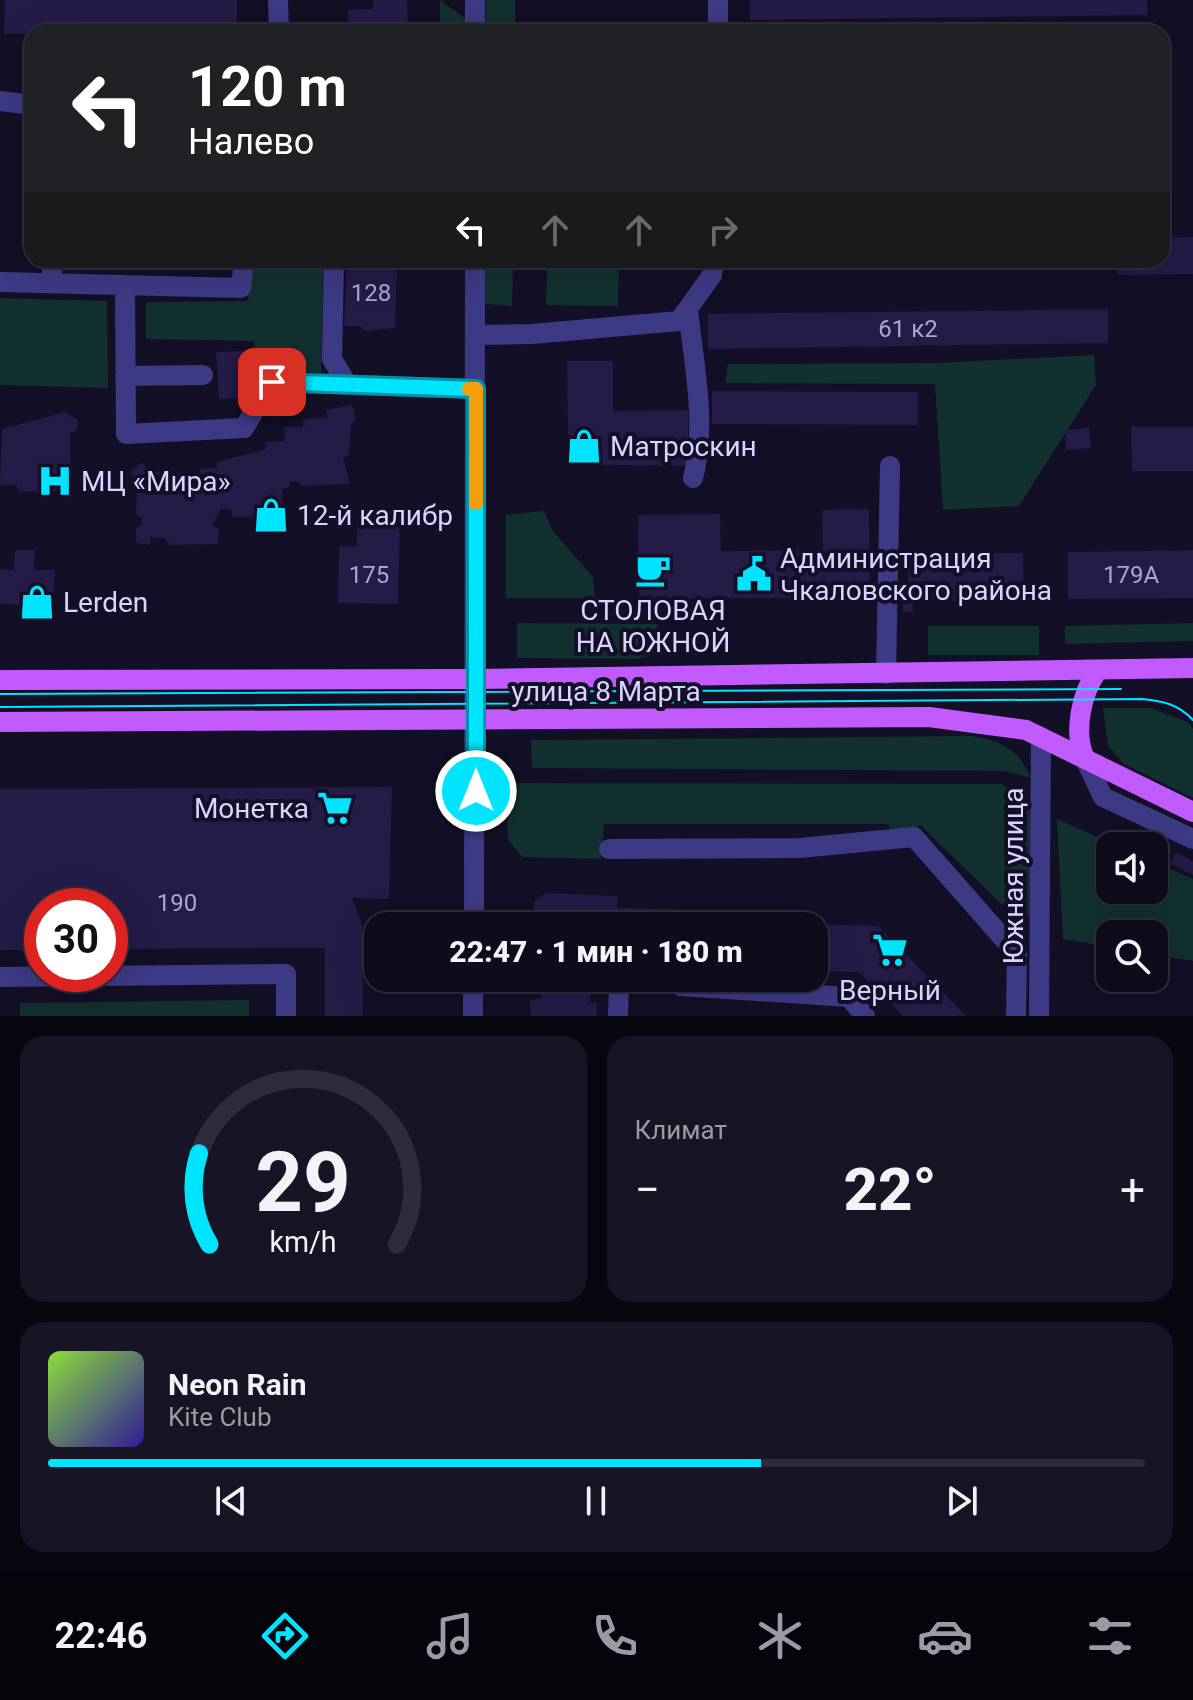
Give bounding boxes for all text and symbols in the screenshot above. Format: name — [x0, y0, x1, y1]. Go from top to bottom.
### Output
text: 120 m — [188, 54, 347, 120]
icon: left — [56, 56, 160, 160]
text: Налево — [188, 121, 314, 163]
icon: left — [449, 208, 493, 252]
icon: ahead — [533, 208, 577, 252]
icon: ahead — [617, 208, 661, 252]
icon: right — [701, 208, 745, 252]
house number: 128 — [351, 279, 391, 307]
house number: 61 к2 — [878, 315, 938, 343]
pin — [238, 348, 306, 416]
icon: arrive — [250, 360, 294, 404]
shop icon: Матроскин — [565, 427, 603, 465]
place label: Матроскин — [610, 430, 757, 463]
hospital icon: МЦ «Мира» — [36, 462, 74, 500]
place label: МЦ «Мира» — [81, 465, 231, 498]
shop icon: 12-й калибр — [252, 496, 290, 534]
place label: 12-й калибр — [297, 499, 453, 532]
place label: Администрация Чкаловского района — [780, 542, 1052, 607]
cafe icon: СТОЛОВАЯ НА ЮЖНОЙ — [634, 551, 672, 589]
public building icon: Администрация Чкаловского района — [735, 555, 773, 593]
house number: 175 — [349, 561, 389, 589]
house number: 179А — [1103, 561, 1159, 589]
shop icon: Lerden — [18, 583, 56, 621]
place label: Lerden — [63, 586, 148, 619]
place label: СТОЛОВАЯ НА ЮЖНОЙ — [576, 594, 730, 659]
street label: улица 8 Марта — [511, 675, 701, 708]
position arrow — [434, 749, 518, 833]
street label: Южная улица — [997, 787, 1030, 965]
supermarket icon: Монетка — [316, 789, 354, 827]
place label: Монетка — [194, 792, 309, 825]
map controls — [1096, 832, 1168, 992]
button: sound — [1096, 832, 1168, 904]
speed limit sign: 30 — [24, 888, 128, 992]
house number: 190 — [157, 889, 197, 917]
button: search — [1096, 920, 1168, 992]
supermarket icon: Верный — [871, 931, 909, 969]
text: 22:47 · 1 мин · 180 m — [449, 934, 743, 969]
place label: Верный — [839, 974, 941, 1007]
text: Климат — [635, 1115, 727, 1145]
text: 29 — [256, 1134, 351, 1231]
text: 22° — [843, 1154, 936, 1225]
text: − — [635, 1164, 660, 1216]
text: + — [1120, 1164, 1145, 1216]
text: km/h — [270, 1225, 337, 1259]
text: Neon Rain — [168, 1367, 307, 1402]
text: Kite Club — [168, 1402, 272, 1432]
icon: previous — [209, 1479, 253, 1523]
icon: pause — [574, 1479, 618, 1523]
icon: next — [940, 1479, 984, 1523]
icon: directions — [257, 1608, 313, 1664]
icon: music — [422, 1608, 478, 1664]
icon: phone — [587, 1608, 643, 1664]
icon: climate — [752, 1608, 808, 1664]
icon: car — [917, 1608, 973, 1664]
icon: filters — [1082, 1608, 1138, 1664]
text: 22:46 — [55, 1615, 147, 1657]

